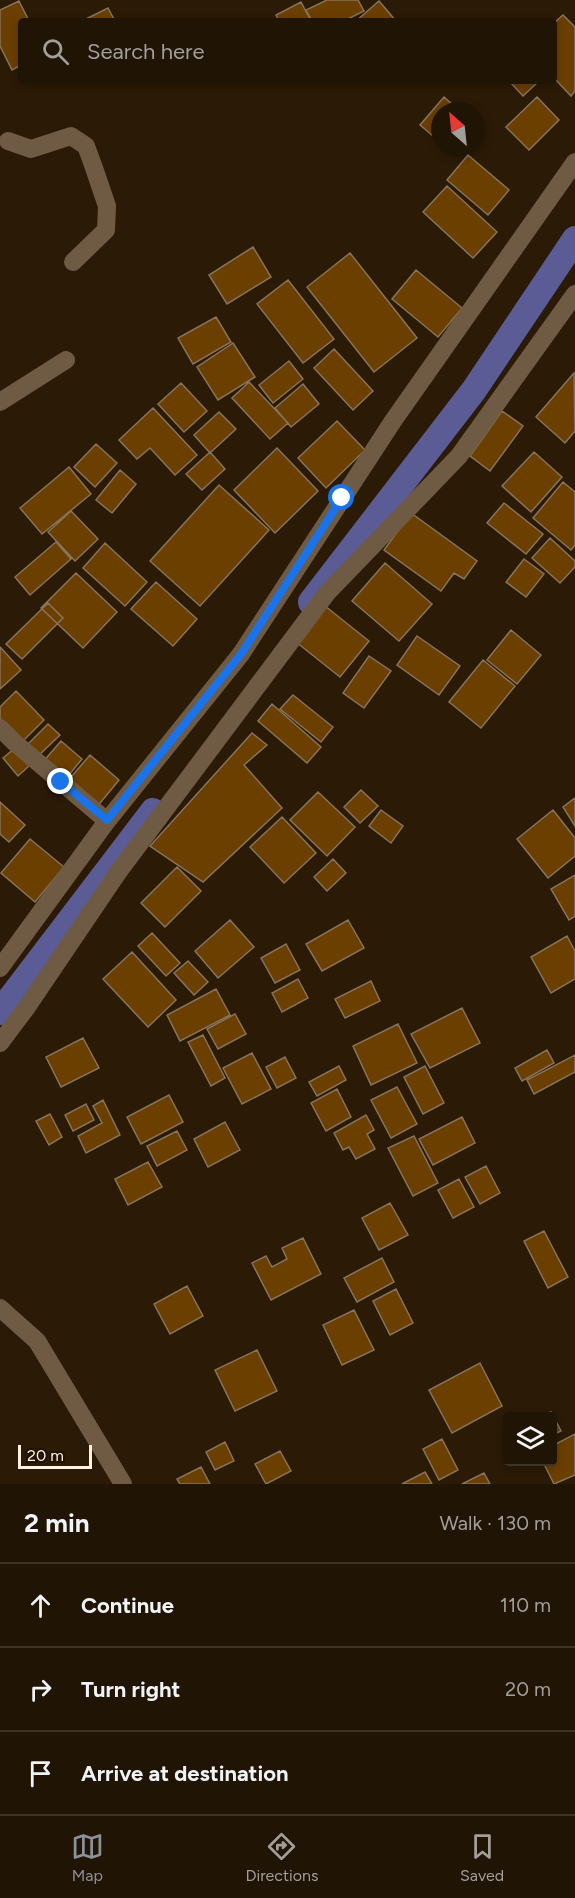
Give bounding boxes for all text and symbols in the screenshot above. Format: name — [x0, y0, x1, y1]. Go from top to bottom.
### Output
search box — [18, 18, 557, 84]
icon: search — [39, 35, 72, 68]
text: Search here — [87, 38, 205, 65]
north arrow — [431, 102, 485, 156]
route start — [328, 484, 354, 510]
route end — [47, 768, 73, 794]
map controls — [503, 1412, 557, 1466]
button: layers — [503, 1412, 557, 1466]
scale bar — [18, 1442, 92, 1470]
text: 20 m — [27, 1446, 64, 1465]
text: 2 min — [24, 1507, 90, 1539]
text: Walk · 130 m — [439, 1511, 551, 1535]
icon: ahead — [24, 1589, 57, 1622]
text: Continue — [81, 1592, 174, 1619]
text: 110 m — [500, 1593, 551, 1617]
icon: right — [24, 1673, 57, 1706]
text: Turn right — [81, 1676, 180, 1703]
text: 20 m — [505, 1677, 551, 1701]
icon: arrive — [24, 1757, 57, 1790]
text: Arrive at destination — [81, 1760, 289, 1787]
tab: Map — [71, 1830, 104, 1885]
tab: Directions — [245, 1830, 318, 1885]
tab: Saved — [460, 1830, 504, 1885]

